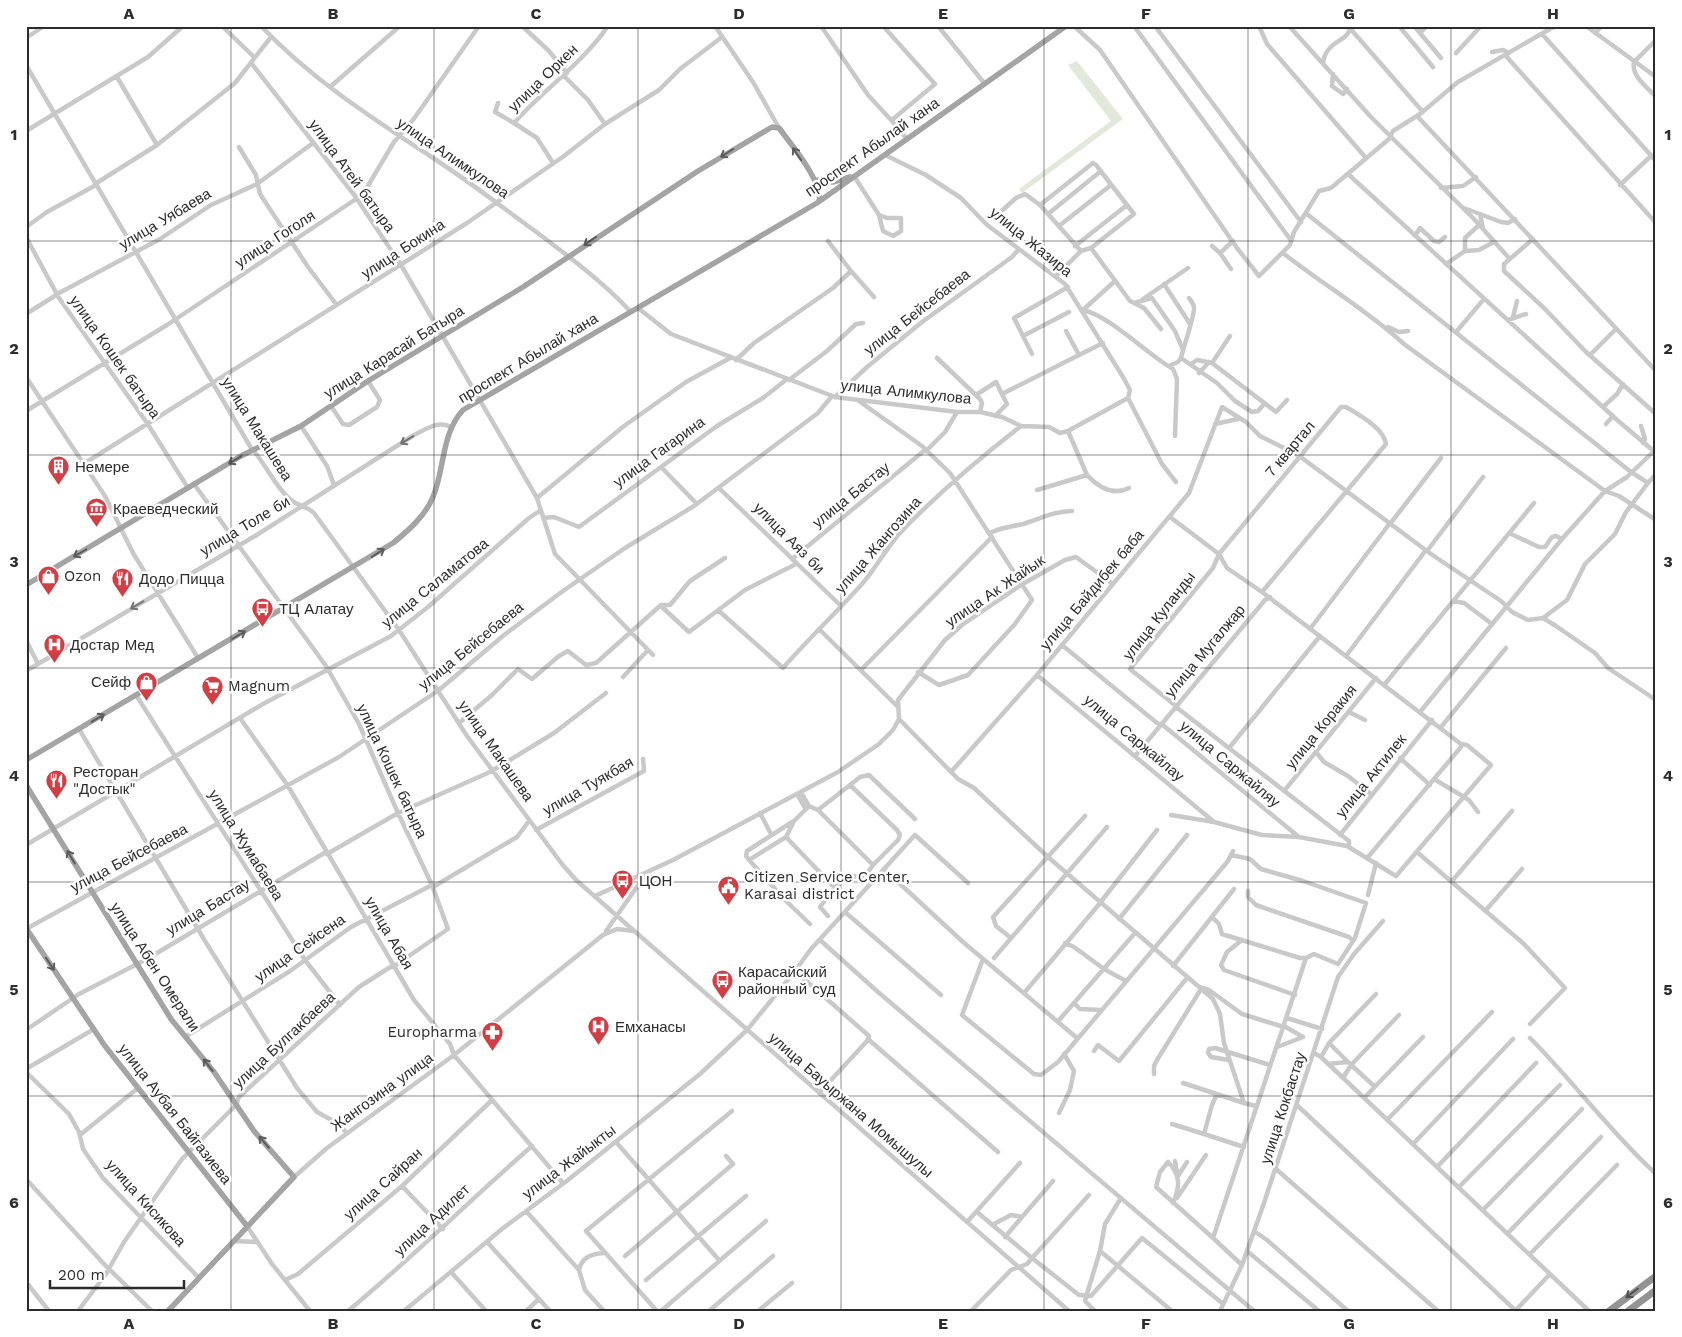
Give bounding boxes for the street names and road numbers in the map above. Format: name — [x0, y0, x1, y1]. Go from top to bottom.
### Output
street label: улица Оркен — [504, 40, 582, 116]
street label: проспект Абылай хана — [801, 93, 943, 200]
street label: улица Алимкулова — [394, 114, 513, 202]
street label: улица Атей батыра — [305, 116, 399, 236]
street label: улица Уябаева — [116, 184, 215, 254]
street label: улица Жазира — [986, 203, 1076, 281]
street label: улица Гоголя — [232, 206, 318, 272]
street label: улица Бокина — [358, 215, 449, 283]
street label: улица Бейсебаева — [860, 265, 974, 359]
street label: улица Кошек батыра — [66, 292, 165, 423]
street label: улица Карасай Батыра — [321, 301, 468, 402]
street label: проспект Абылай хана — [455, 309, 602, 407]
street label: улица Макашева — [218, 374, 297, 485]
street label: улица Алимкулова — [840, 376, 973, 408]
street label: улица Гагарина — [610, 412, 709, 491]
street label: 7 квартал — [1261, 417, 1319, 481]
street label: улица Бастау — [809, 458, 894, 532]
street label: улица Толе би — [197, 492, 293, 560]
street label: улица Жангозина — [831, 492, 925, 597]
street label: улица Аяз би — [750, 499, 828, 577]
street label: улица Байдибек баба — [1036, 526, 1148, 654]
street label: улица Саламатова — [378, 534, 493, 632]
street label: улица Ак Жайык — [942, 551, 1049, 631]
street label: улица Куланды — [1119, 568, 1199, 664]
street label: улица Бейсебаева — [415, 598, 528, 694]
street label: улица Мугалжар — [1161, 601, 1249, 701]
street label: улица Коракия — [1282, 681, 1360, 773]
street label: улица Саржайлау — [1080, 691, 1188, 785]
street label: улица Макашева — [454, 697, 538, 805]
street label: улица Кошек батыра — [353, 701, 431, 842]
street label: улица Саржайляу — [1176, 717, 1284, 811]
street label: улица Актилек — [1332, 730, 1410, 821]
street label: улица Туякбая — [539, 753, 637, 819]
street label: улица Жумабаева — [205, 786, 288, 904]
street label: улица Бейсебаева — [68, 819, 191, 896]
street label: улица Бастау — [163, 875, 254, 939]
street label: улица Абая — [361, 893, 417, 973]
street label: улица Абен Омерали — [106, 899, 204, 1035]
street label: улица Сейсена — [251, 910, 349, 986]
street label: улица Булгакбаева — [229, 988, 339, 1092]
street label: улица Бауыржана Момышулы — [765, 1029, 937, 1181]
street label: улица Аубая Байгазиева — [115, 1040, 236, 1188]
street label: Жангозина улица — [327, 1048, 437, 1135]
street label: улица Кокбастау — [1256, 1049, 1310, 1166]
street label: улица Жайыкты — [519, 1121, 619, 1203]
street label: улица Сайран — [340, 1144, 426, 1224]
street label: улица Кисикова — [102, 1156, 190, 1251]
street label: улица Адилет — [390, 1180, 474, 1260]

